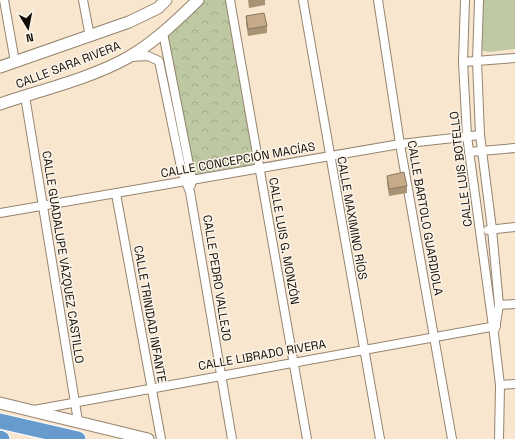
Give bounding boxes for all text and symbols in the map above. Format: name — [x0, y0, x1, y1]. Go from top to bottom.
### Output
north arrow — [8, 8, 48, 48]
text: N — [25, 30, 35, 45]
street label: CALLE SARA RIVERA — [13, 38, 123, 92]
street label: CALLE LUIS BOTELLO — [446, 110, 476, 228]
street label: CALLE CONCEPCIÓN MACÍAS — [160, 139, 316, 181]
street label: CALLE BARTOLO GUARDIOLA — [403, 139, 447, 297]
street label: CALLE GUADALUPE VÁZQUEZ CASTILLO — [38, 150, 88, 364]
street label: CALLE MAXIMINO RÍOS — [333, 155, 371, 281]
street label: CALLE LUIS G. MONZÓN — [265, 176, 303, 306]
street label: CALLE PEDRO VALLEJO — [199, 214, 235, 342]
street label: CALLE TRINIDAD INFANTE — [130, 244, 170, 384]
street label: CALLE LIBRADO RIVERA — [197, 336, 328, 374]

